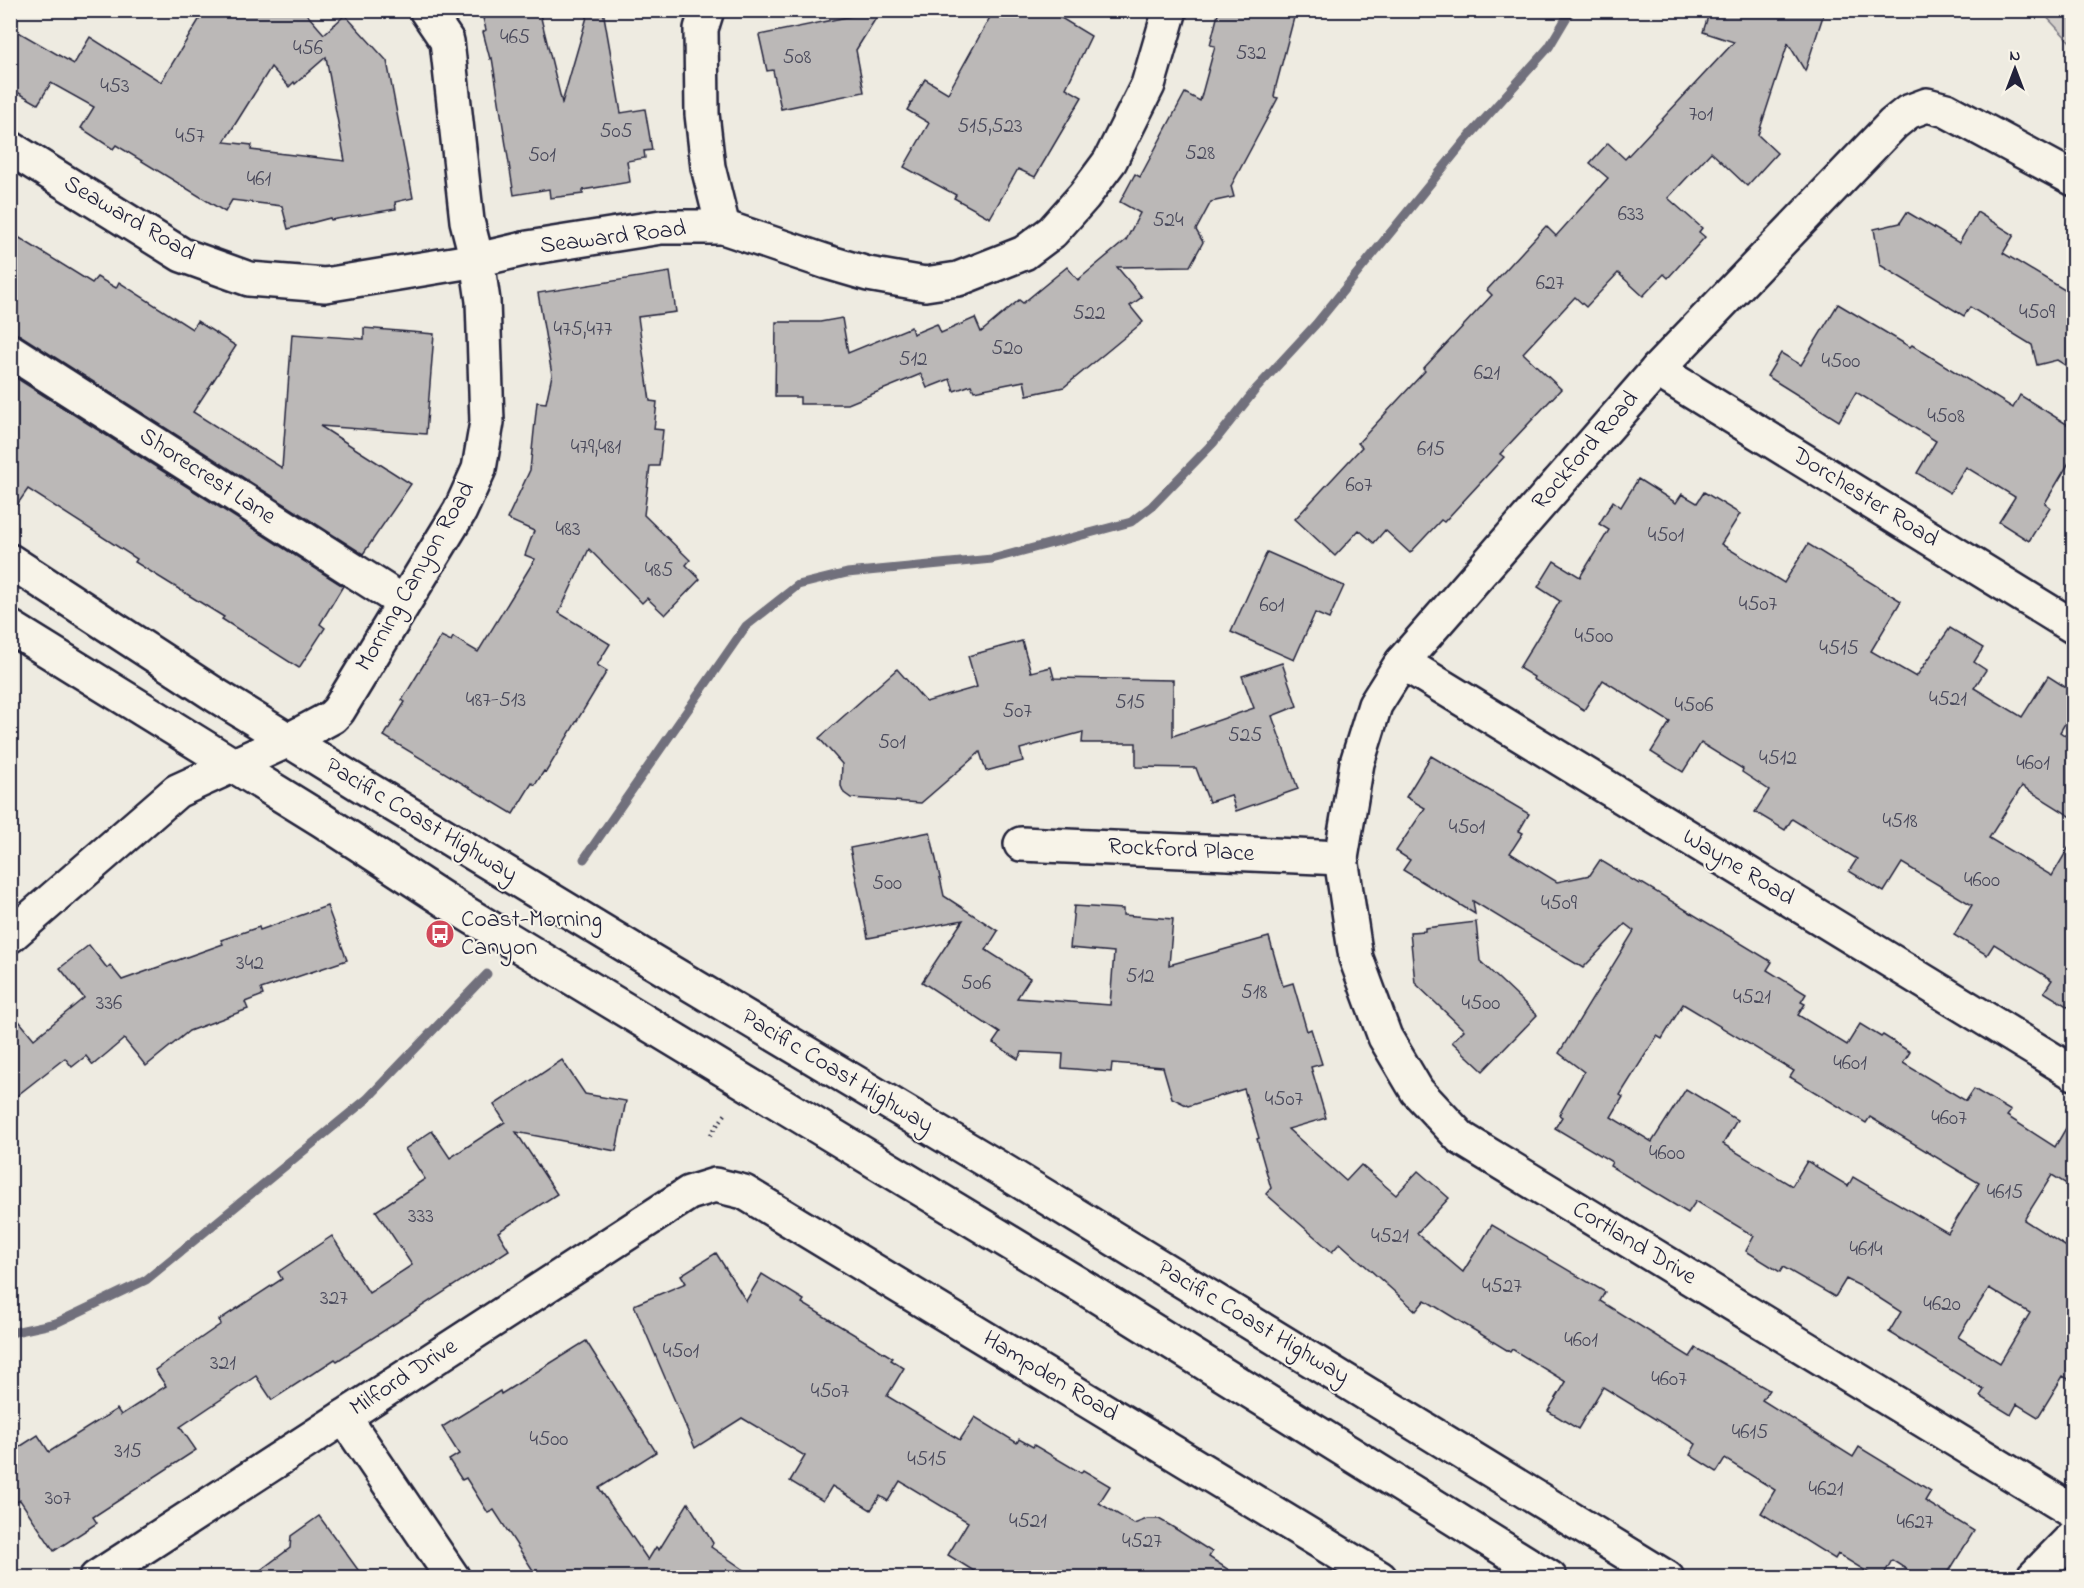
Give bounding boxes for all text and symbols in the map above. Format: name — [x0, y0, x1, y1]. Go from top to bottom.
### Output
house number: 465 — [500, 23, 530, 53]
house number: 456 — [293, 34, 323, 64]
house number: 532 — [1235, 39, 1267, 69]
north arrow — [1985, 39, 2045, 99]
house number: 508 — [783, 43, 812, 73]
text: N — [2010, 44, 2021, 68]
house number: 453 — [100, 72, 130, 102]
house number: 701 — [1689, 100, 1714, 130]
house number: 515,523 — [957, 112, 1023, 142]
house number: 505 — [599, 117, 633, 147]
house number: 457 — [175, 122, 205, 152]
house number: 528 — [1185, 139, 1215, 169]
house number: 501 — [528, 141, 556, 171]
house number: 461 — [247, 165, 272, 195]
street label: Seaward Road — [57, 167, 202, 271]
house number: 633 — [1618, 200, 1644, 230]
house number: 524 — [1152, 206, 1184, 236]
street label: Seaward Road — [538, 212, 689, 264]
house number: 627 — [1536, 269, 1565, 299]
house number: 4509 — [2019, 298, 2056, 328]
house number: 522 — [1073, 299, 1105, 329]
house number: 475,477 — [554, 315, 613, 345]
house number: 520 — [991, 334, 1023, 364]
house number: 512 — [898, 345, 928, 375]
house number: 4500 — [1822, 347, 1860, 377]
house number: 621 — [1474, 359, 1500, 389]
street label: Rockford Road — [1524, 383, 1648, 518]
house number: 4508 — [1927, 402, 1965, 432]
street label: Shorecrest Lane — [132, 420, 283, 535]
house number: 479,481 — [571, 433, 622, 463]
house number: 615 — [1417, 435, 1445, 465]
street label: Dorchester Road — [1784, 438, 1946, 557]
house number: 607 — [1346, 471, 1373, 501]
street label: Morning Canyon Road — [347, 475, 486, 679]
house number: 483 — [555, 515, 581, 545]
house number: 4501 — [1648, 521, 1685, 551]
house number: 485 — [645, 556, 673, 586]
house number: 4507 — [1739, 590, 1778, 620]
house number: 601 — [1260, 591, 1285, 621]
house number: 4500 — [1575, 622, 1613, 652]
house number: 4515 — [1819, 634, 1859, 664]
house number: 4521 — [1929, 685, 1967, 715]
house number: 487-513 — [466, 686, 526, 716]
house number: 515 — [1115, 688, 1145, 718]
house number: 4506 — [1675, 691, 1713, 721]
house number: 507 — [1002, 697, 1032, 727]
house number: 525 — [1228, 721, 1262, 751]
house number: 501 — [878, 728, 906, 758]
house number: 4512 — [1759, 744, 1797, 774]
house number: 4601 — [2016, 749, 2050, 779]
street label: Pacific Coast Highway — [318, 750, 524, 893]
house number: 4518 — [1882, 807, 1918, 837]
house number: 4501 — [1449, 813, 1486, 843]
street label: Wayne Road — [1675, 821, 1801, 916]
street label: Rockford Place — [1107, 830, 1255, 872]
house number: 4600 — [1964, 866, 2000, 896]
house number: 500 — [872, 869, 902, 899]
house number: 4509 — [1541, 889, 1578, 919]
place label: Coast-Morning Canyon — [461, 903, 602, 967]
bus stop icon: Coast-Morning Canyon — [424, 918, 456, 950]
house number: 342 — [236, 949, 264, 979]
house number: 512 — [1125, 962, 1155, 992]
house number: 506 — [961, 969, 991, 999]
house number: 518 — [1241, 978, 1267, 1008]
house number: 4521 — [1733, 983, 1771, 1013]
house number: 336 — [96, 989, 122, 1019]
house number: 4500 — [1462, 989, 1500, 1019]
street label: Pacific Coast Highway — [734, 1001, 940, 1144]
house number: 4601 — [1833, 1049, 1867, 1079]
house number: 4507 — [1265, 1085, 1304, 1115]
house number: 4607 — [1931, 1104, 1967, 1134]
house number: 4600 — [1649, 1139, 1685, 1169]
house number: 4615 — [1987, 1178, 2023, 1208]
street label: Cortland Drive — [1565, 1193, 1703, 1295]
house number: 333 — [408, 1202, 434, 1232]
house number: 4521 — [1371, 1222, 1409, 1252]
house number: 4614 — [1849, 1235, 1883, 1265]
street label: Pacific Coast Highway — [1150, 1252, 1356, 1395]
house number: 4527 — [1482, 1272, 1522, 1302]
house number: 327 — [320, 1284, 348, 1314]
house number: 4620 — [1923, 1290, 1961, 1320]
street label: Hampden Road — [975, 1323, 1125, 1432]
house number: 4601 — [1564, 1326, 1598, 1356]
street label: Milford Drive — [343, 1330, 465, 1426]
house number: 4501 — [663, 1337, 700, 1367]
house number: 321 — [210, 1349, 236, 1379]
house number: 4607 — [1651, 1365, 1687, 1395]
house number: 4507 — [811, 1377, 850, 1407]
house number: 4615 — [1732, 1418, 1768, 1448]
house number: 4500 — [530, 1425, 568, 1455]
house number: 315 — [114, 1437, 142, 1467]
house number: 4515 — [907, 1445, 947, 1475]
house number: 4621 — [1808, 1475, 1844, 1505]
house number: 307 — [45, 1484, 72, 1514]
house number: 4521 — [1009, 1507, 1047, 1537]
house number: 4627 — [1897, 1508, 1934, 1538]
house number: 4527 — [1122, 1527, 1162, 1557]

